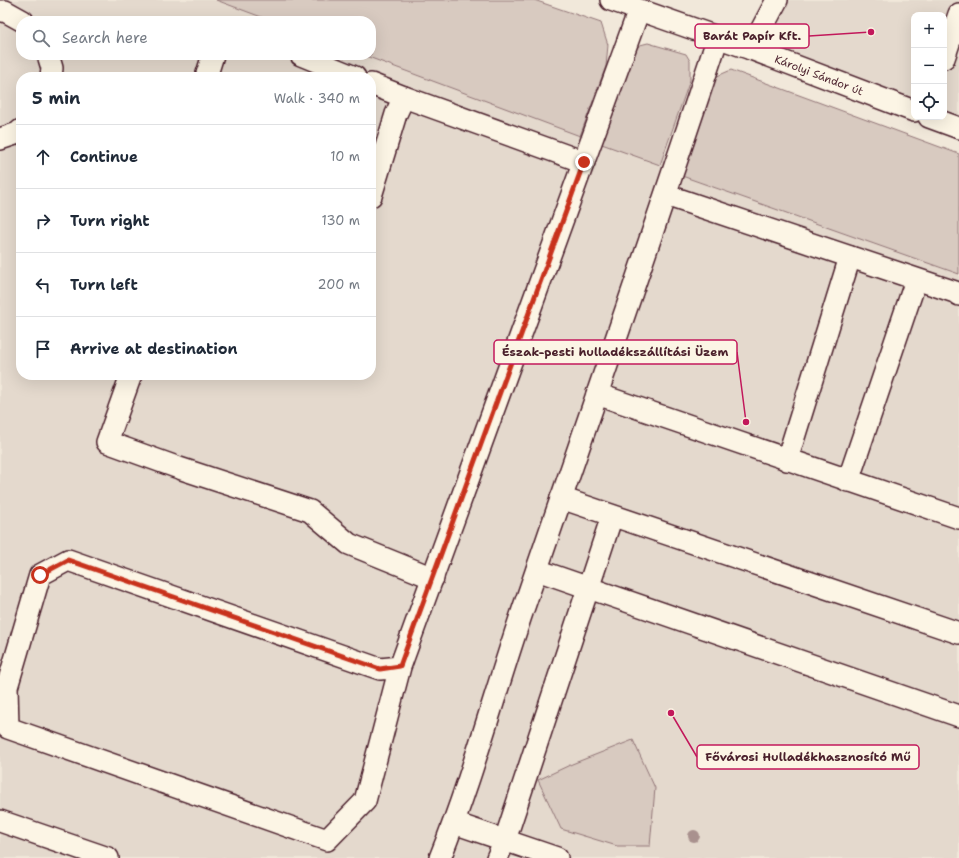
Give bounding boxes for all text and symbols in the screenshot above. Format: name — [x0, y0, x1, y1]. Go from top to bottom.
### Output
map controls — [911, 12, 947, 120]
button: + — [911, 12, 947, 48]
search box — [16, 16, 376, 60]
callout: Barát Papír Kft. — [695, 24, 809, 48]
icon: search — [30, 27, 52, 49]
text: Search here — [62, 28, 148, 48]
text: Barát Papír Kft. — [703, 28, 801, 44]
button: − — [911, 48, 947, 84]
street label: Károlyi Sándor út — [772, 52, 866, 99]
button: locate — [911, 84, 947, 120]
text: 5 min — [32, 87, 80, 109]
text: Walk · 340 m — [274, 90, 360, 107]
icon: ahead — [32, 146, 54, 168]
text: Continue — [70, 147, 138, 167]
text: 10 m — [330, 148, 360, 165]
route end — [575, 153, 593, 171]
icon: right — [32, 210, 54, 232]
text: Turn right — [70, 211, 150, 231]
text: 130 m — [322, 212, 360, 229]
icon: left — [32, 274, 54, 296]
text: Turn left — [70, 275, 138, 295]
text: 200 m — [318, 276, 360, 293]
icon: arrive — [32, 338, 54, 360]
text: Arrive at destination — [70, 339, 238, 359]
callout: Észak-pesti hulladékszállítási Üzem — [494, 340, 737, 364]
text: Észak-pesti hulladékszállítási Üzem — [502, 344, 728, 360]
route start — [31, 566, 49, 584]
callout: Fővárosi Hulladékhasznosító Mű — [697, 745, 919, 769]
text: Fővárosi Hulladékhasznosító Mű — [705, 749, 911, 765]

